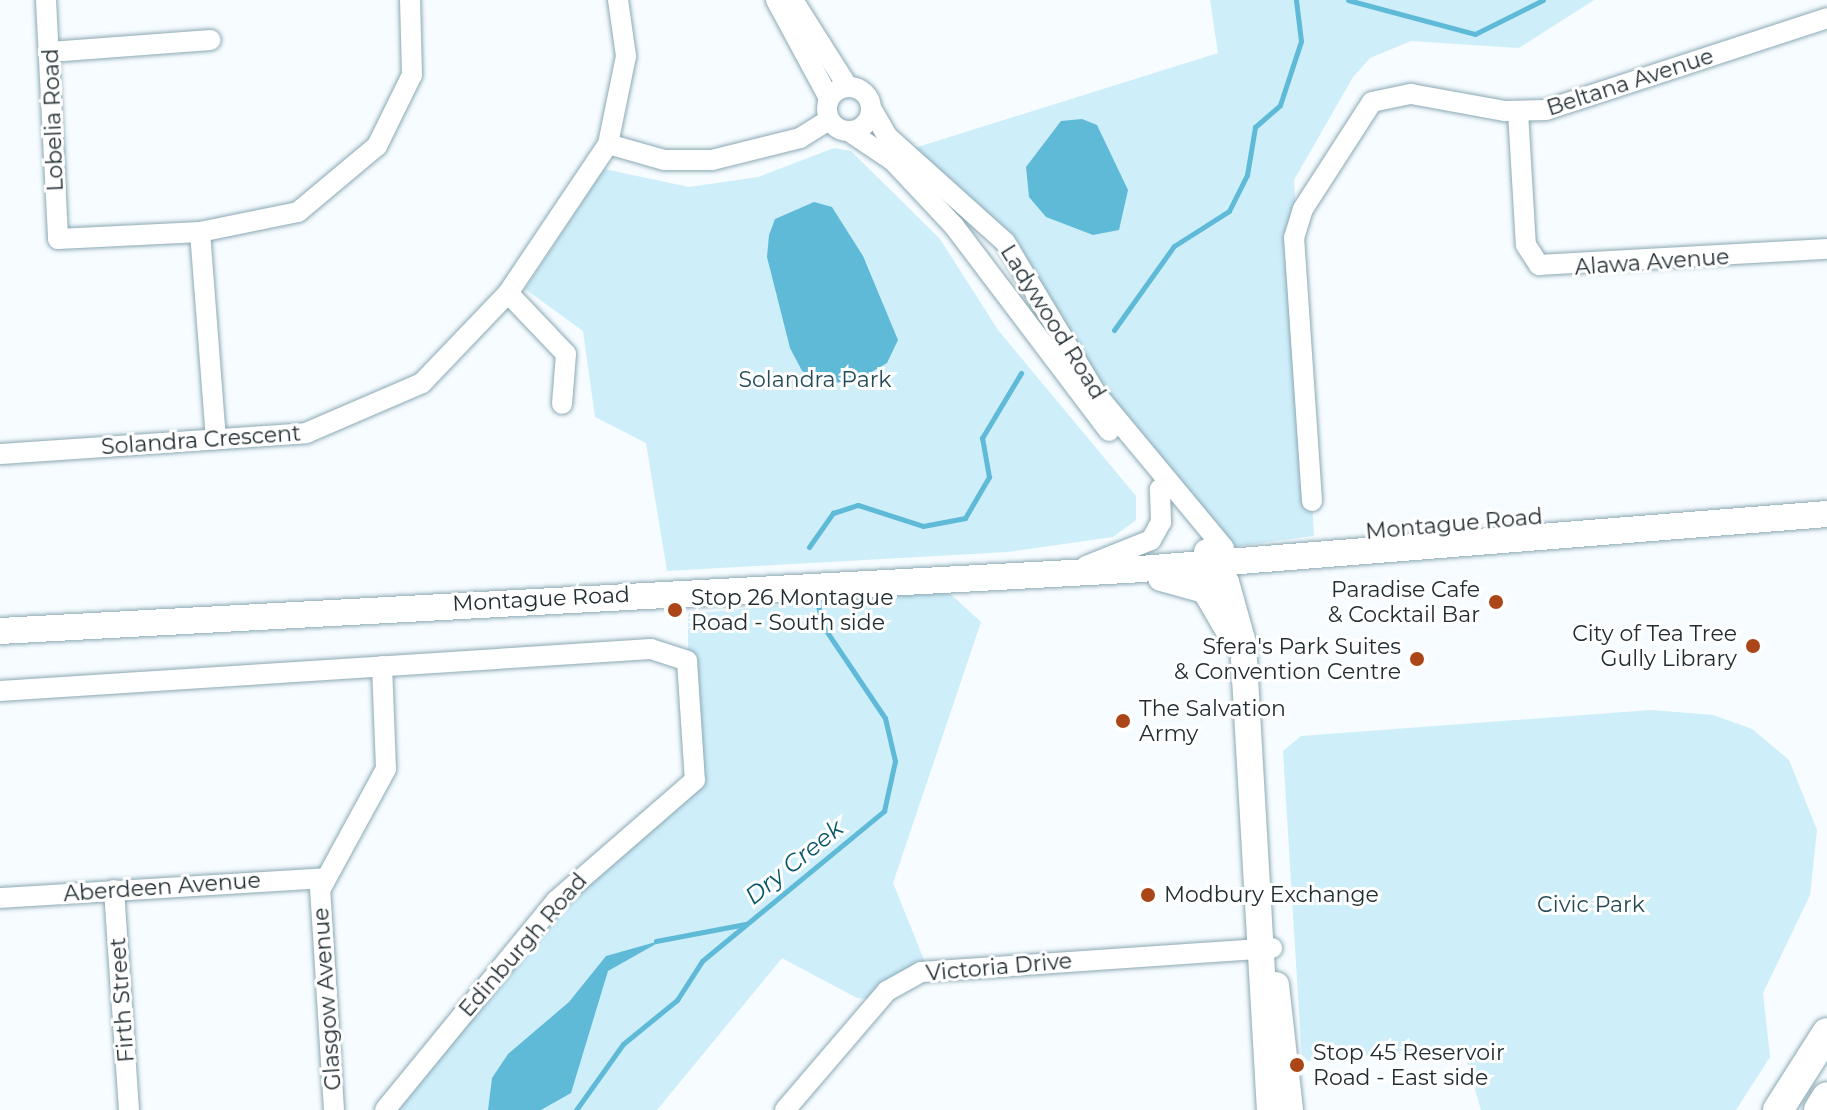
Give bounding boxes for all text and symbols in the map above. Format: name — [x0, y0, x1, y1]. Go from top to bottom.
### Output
street label: Beltana Avenue — [1543, 43, 1717, 121]
street label: Lobelia Road — [37, 48, 69, 192]
street label: Ladywood Road — [995, 240, 1111, 404]
street label: Alawa Avenue — [1574, 243, 1730, 281]
park label: Solandra Park — [739, 367, 891, 393]
street label: Solandra Crescent — [100, 420, 302, 460]
street label: Montague Road — [1364, 503, 1544, 545]
place label: Paradise Cafe & Cocktail Bar — [1328, 576, 1480, 628]
street label: Montague Road — [452, 581, 630, 617]
place label: Stop 26 Montague Road - South side — [691, 584, 893, 636]
marker: Paradise Cafe & Cocktail Bar — [1487, 593, 1505, 611]
marker: Stop 26 Montague Road - South side — [666, 601, 684, 619]
place label: City of Tea Tree Gully Library — [1572, 620, 1737, 672]
place label: Sfera's Park Suites & Convention Centre — [1174, 633, 1401, 684]
marker: City of Tea Tree Gully Library — [1744, 637, 1762, 655]
marker: Sfera's Park Suites & Convention Centre — [1408, 650, 1426, 668]
place label: The Salvation Army — [1139, 695, 1286, 746]
marker: The Salvation Army — [1114, 712, 1132, 730]
water label: Dry Creek — [739, 814, 849, 910]
street label: Aberdeen Avenue — [62, 867, 262, 907]
street label: Edinburgh Road — [453, 868, 593, 1022]
place label: Modbury Exchange — [1164, 882, 1379, 908]
marker: Modbury Exchange — [1139, 886, 1157, 904]
park label: Civic Park — [1537, 892, 1645, 918]
street label: Glasgow Avenue — [307, 907, 347, 1091]
street label: Firth Street — [104, 937, 140, 1063]
street label: Victoria Drive — [925, 947, 1073, 987]
place label: Stop 45 Reservoir Road - East side — [1313, 1039, 1505, 1090]
marker: Stop 45 Reservoir Road - East side — [1288, 1056, 1306, 1074]

